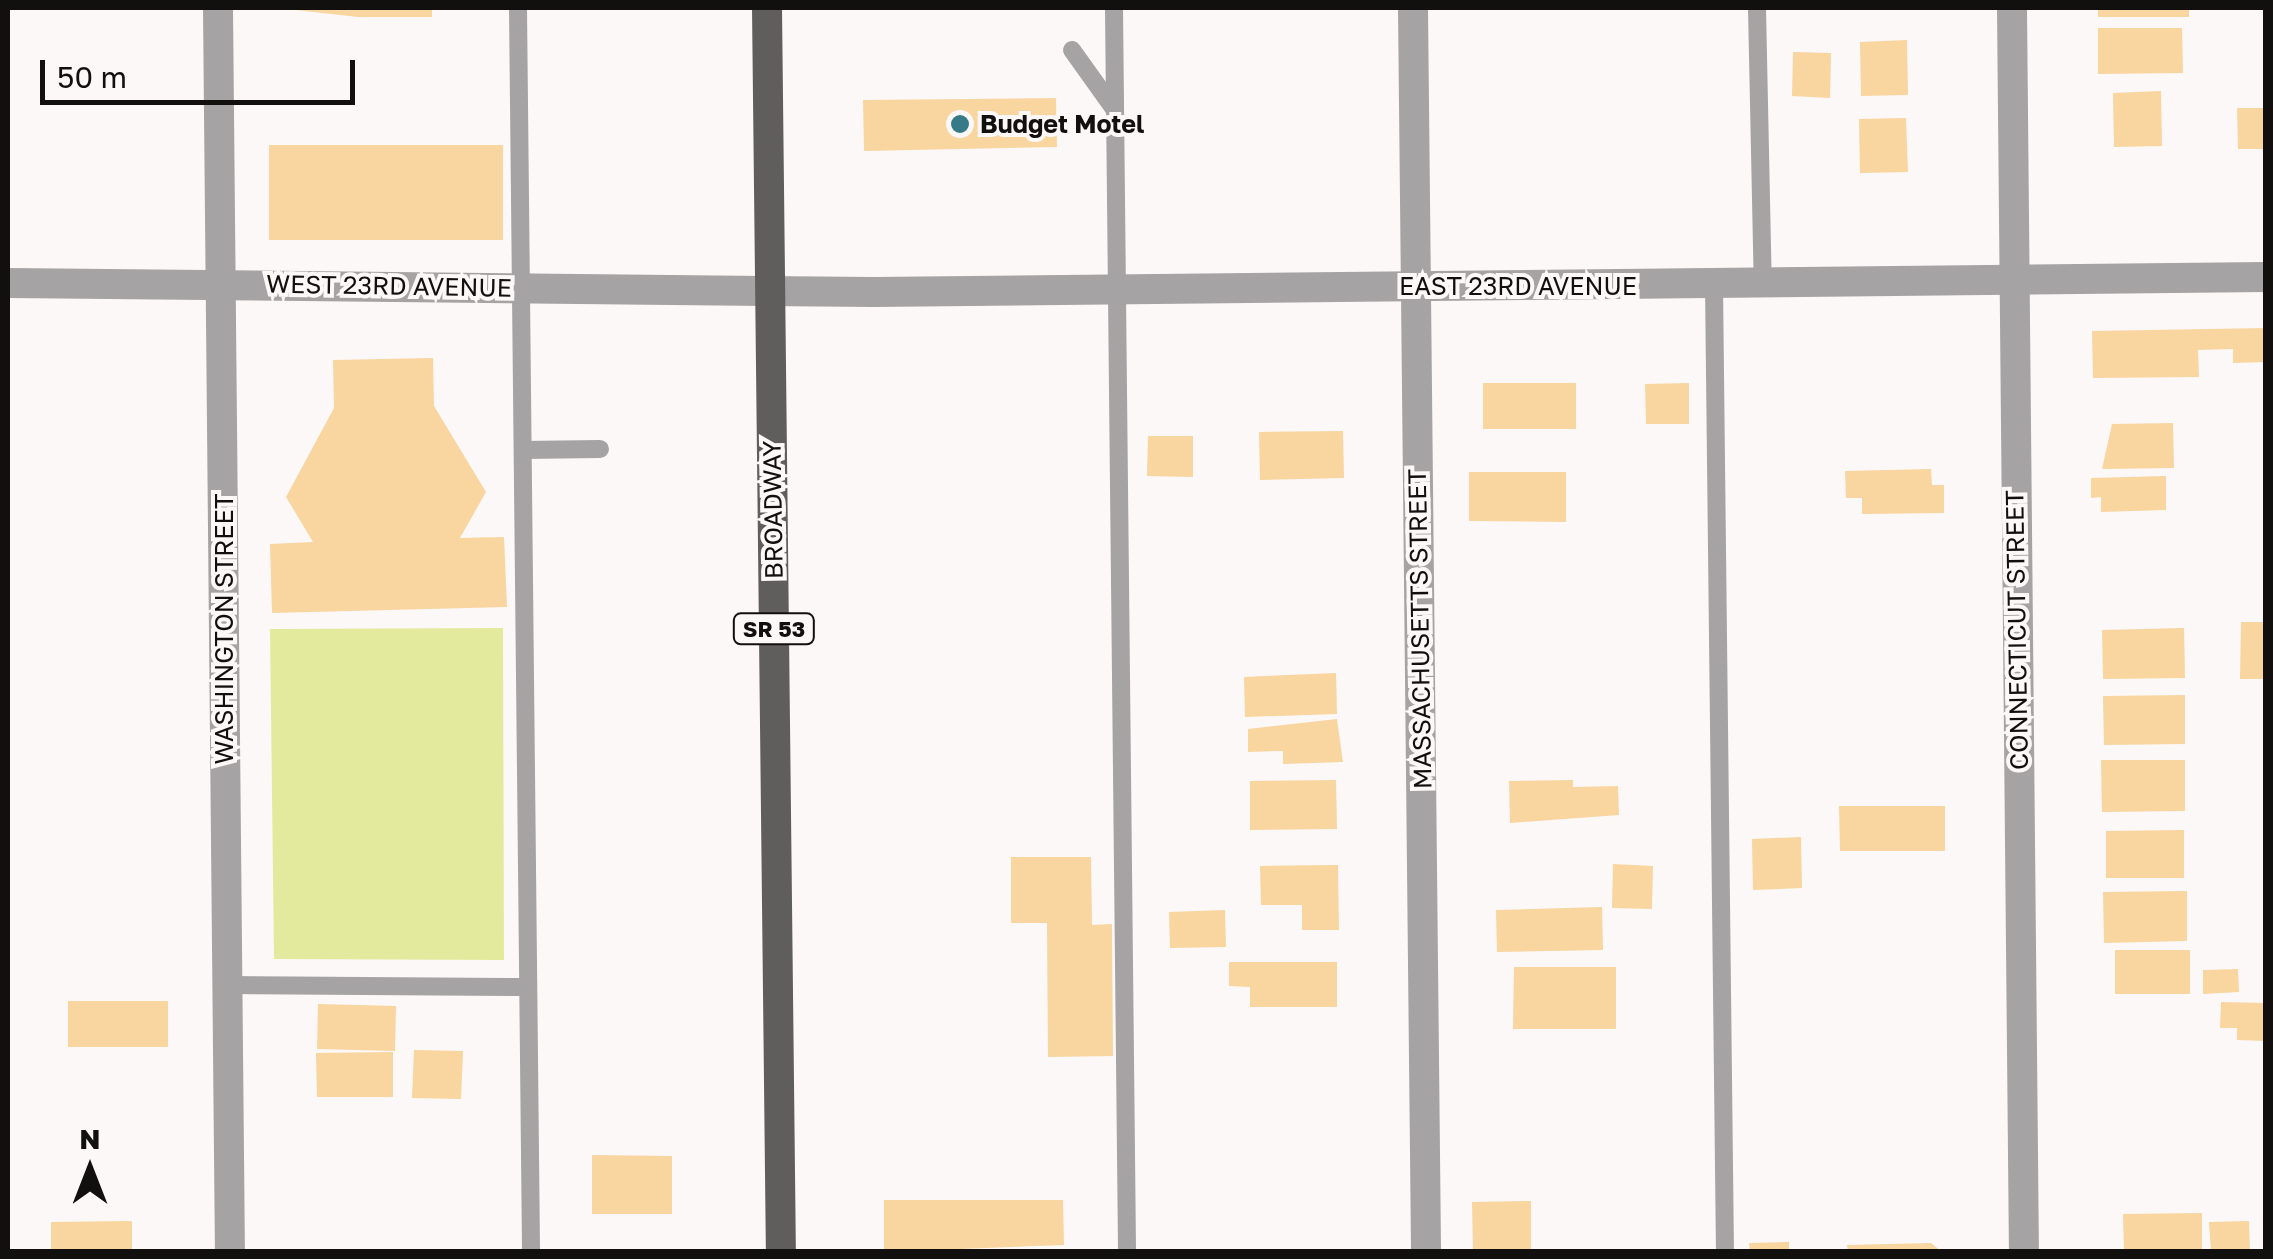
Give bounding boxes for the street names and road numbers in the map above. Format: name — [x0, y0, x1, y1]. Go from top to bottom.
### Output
street label: WEST 23RD AVENUE — [266, 269, 512, 303]
street label: EAST 23RD AVENUE — [1399, 271, 1637, 301]
street label: BROADWAY — [757, 440, 789, 580]
street label: MASSACHUSETTS STREET — [1402, 469, 1438, 789]
street label: CONNECTICUT STREET — [2000, 490, 2034, 770]
street label: WASHINGTON STREET — [209, 493, 239, 765]
road number: SR 53 — [732, 612, 816, 646]

